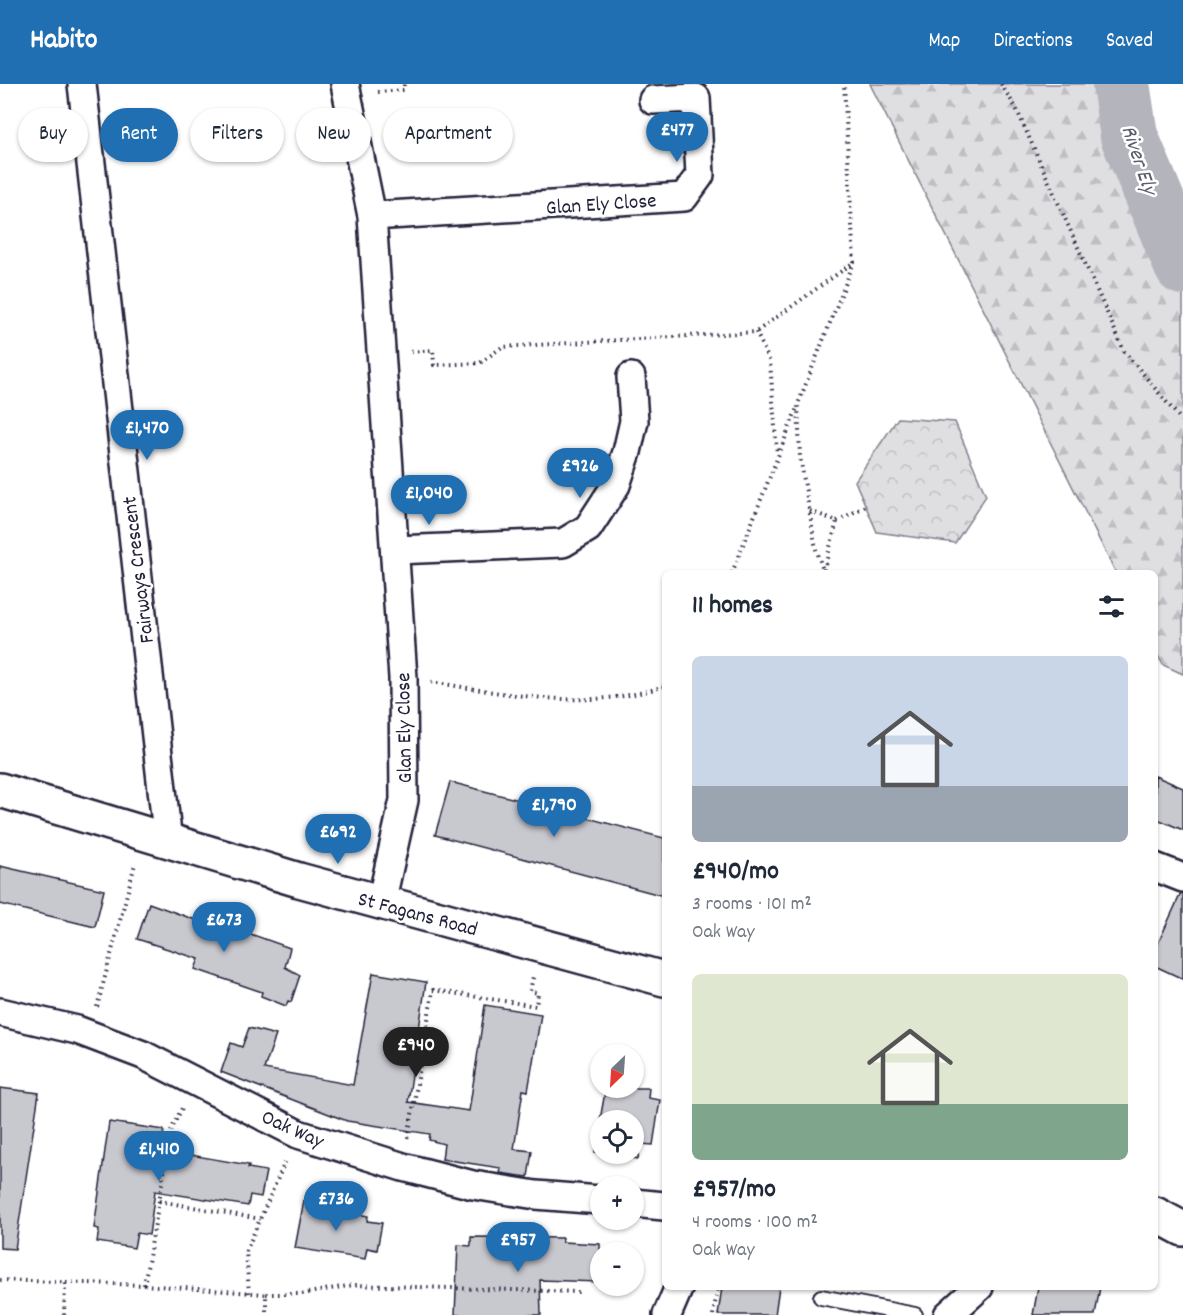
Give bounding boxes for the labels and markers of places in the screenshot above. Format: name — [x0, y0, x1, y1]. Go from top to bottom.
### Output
pin: £477 — [641, 112, 713, 163]
pin: £1,470 — [98, 410, 196, 461]
pin: £926 — [544, 448, 616, 499]
pin: £1,040 — [380, 475, 478, 526]
pin: £1,790 — [505, 787, 603, 838]
pin: £692 — [302, 814, 374, 865]
pin: £673 — [188, 902, 260, 953]
pin: £940 — [380, 1027, 452, 1078]
pin: £1,410 — [110, 1131, 208, 1182]
pin: £736 — [300, 1181, 372, 1232]
pin: £957 — [482, 1222, 554, 1273]

